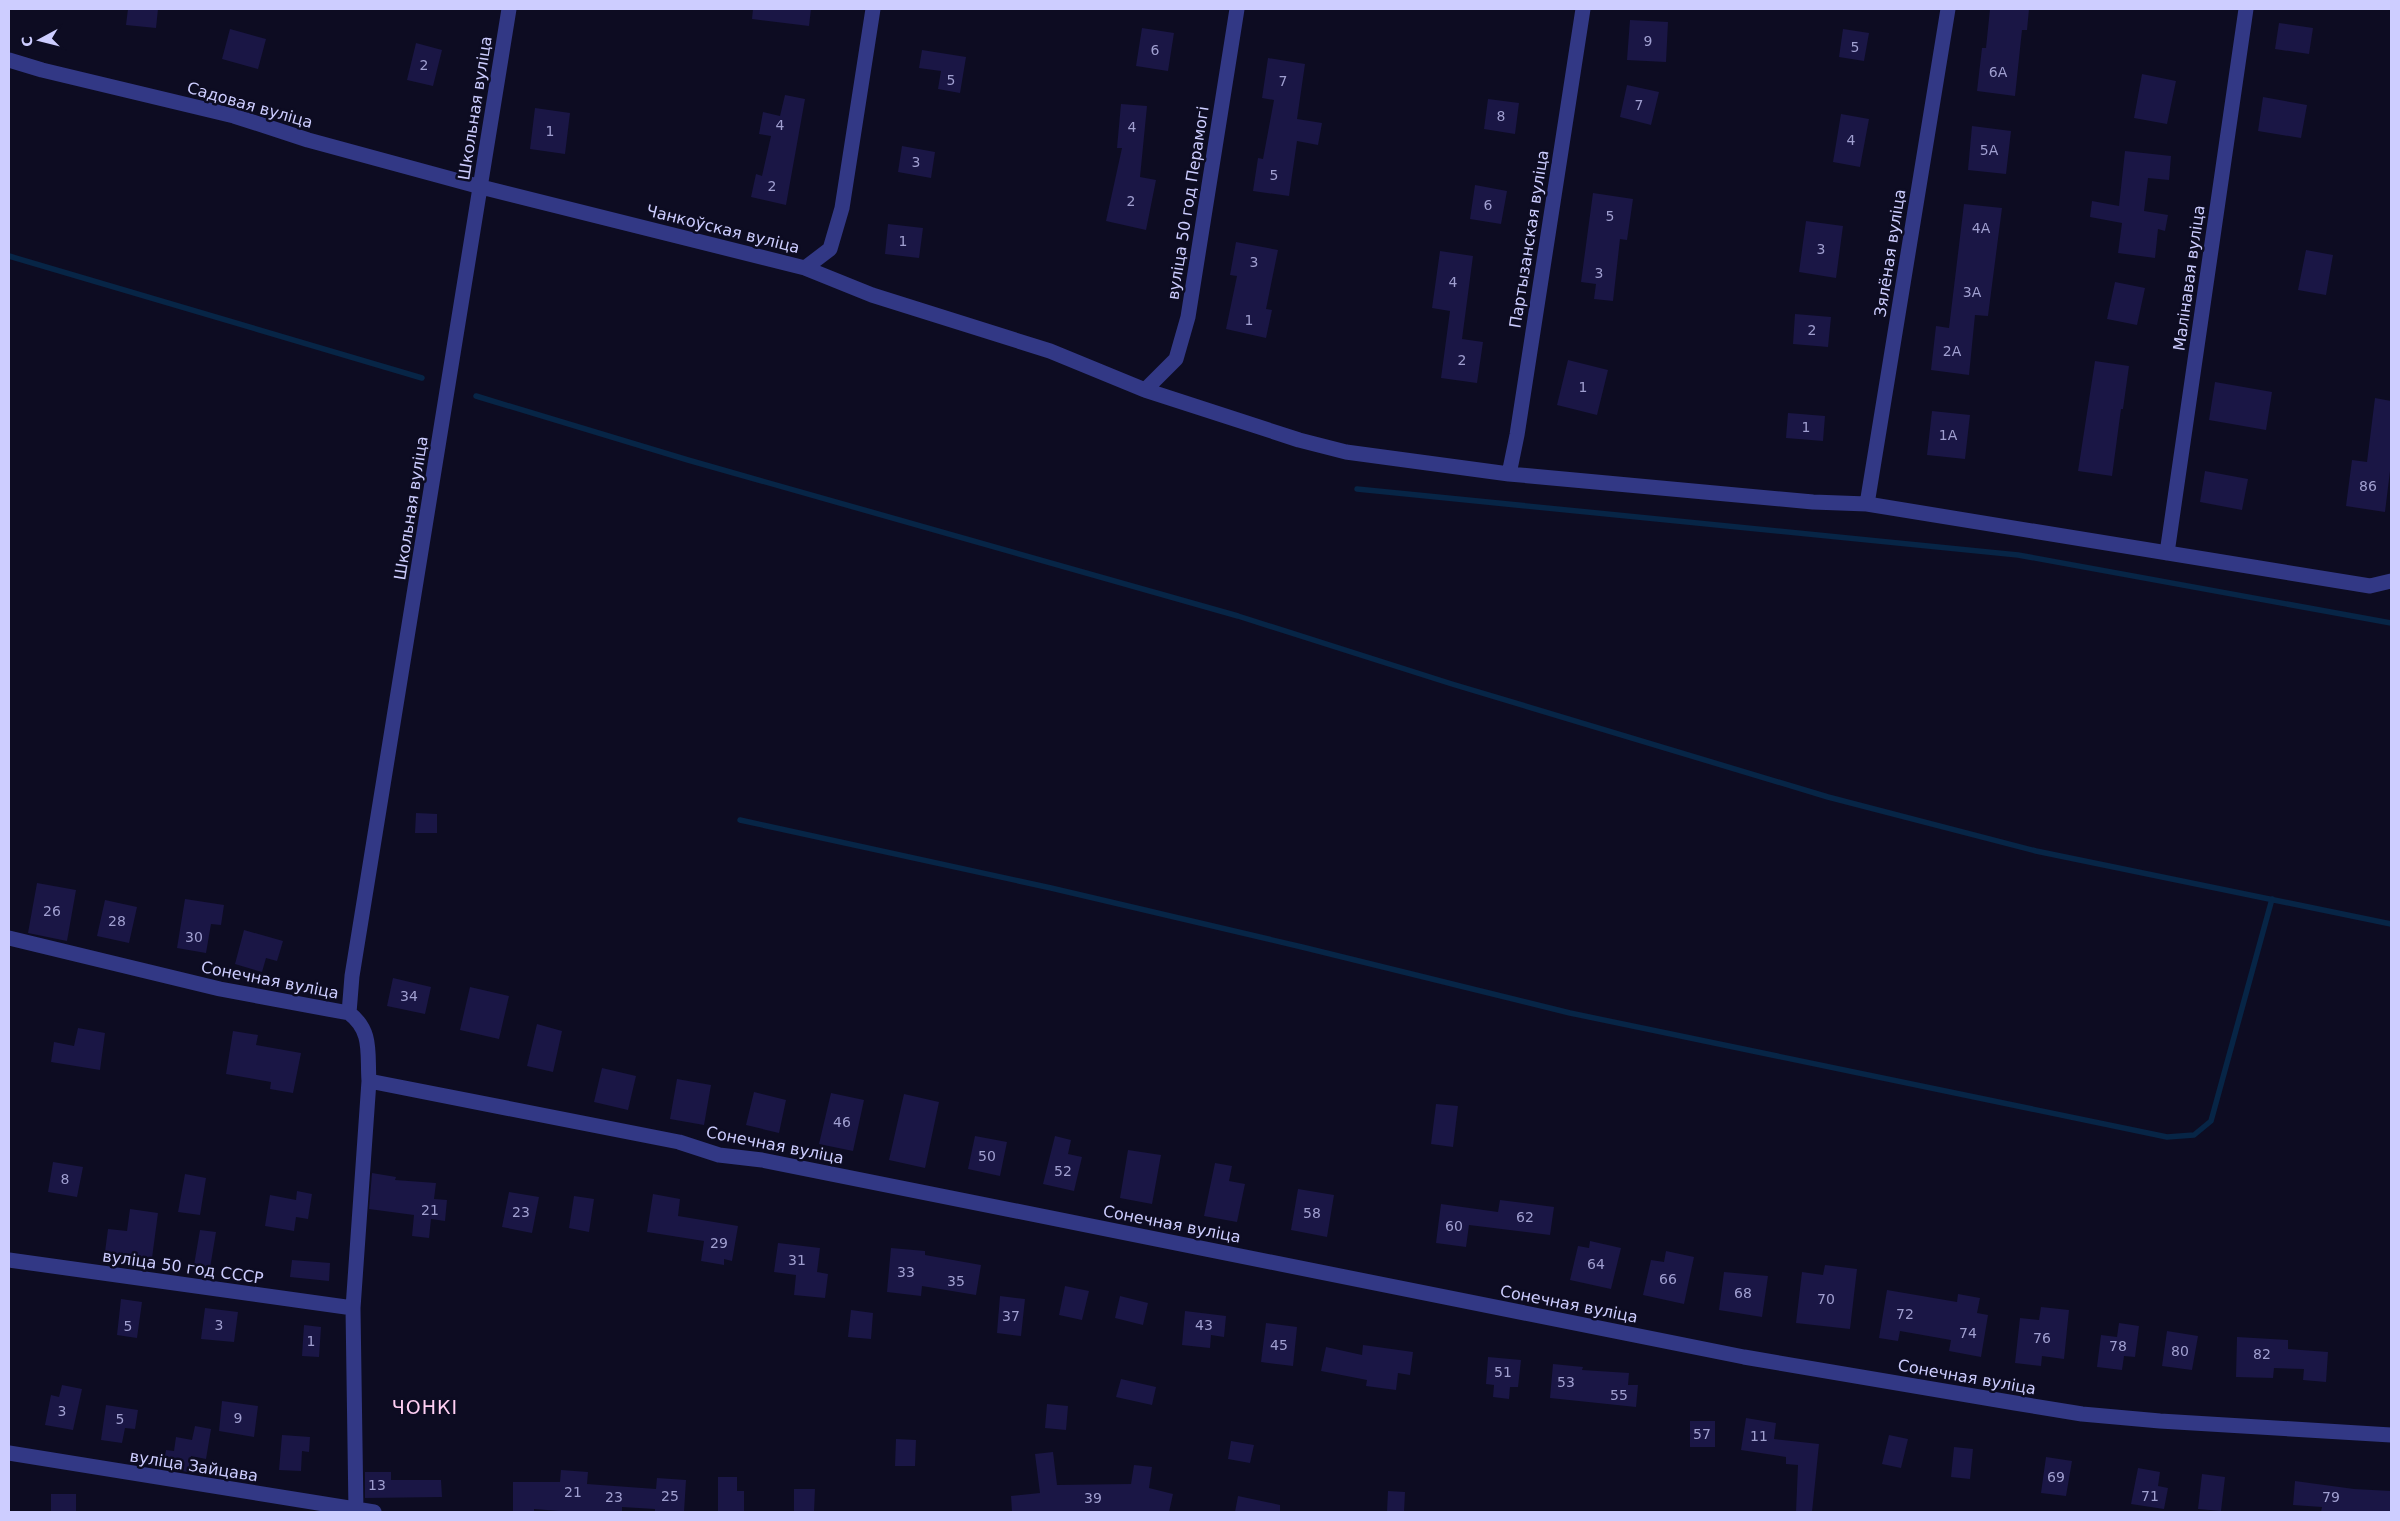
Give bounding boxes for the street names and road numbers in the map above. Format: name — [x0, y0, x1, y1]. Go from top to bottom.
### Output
street label: Школьная вуліца — [454, 35, 496, 181]
street label: Садовая вуліца — [185, 78, 315, 132]
street label: вуліца 50 год Перамогі — [1163, 105, 1213, 301]
street label: Партызанская вуліца — [1506, 149, 1552, 329]
street label: Зялёная вуліца — [1871, 188, 1909, 318]
street label: Чанкоўская вуліца — [644, 201, 802, 257]
street label: Малінавая вуліца — [2169, 204, 2209, 352]
street label: Школьная вуліца — [390, 435, 432, 581]
street label: Сонечная вуліца — [199, 957, 341, 1003]
street label: Сонечная вуліца — [704, 1122, 846, 1168]
street label: Сонечная вуліца — [1101, 1201, 1243, 1247]
street label: вуліца 50 год СССР — [101, 1246, 265, 1288]
street label: Сонечная вуліца — [1498, 1281, 1640, 1327]
street label: Сонечная вуліца — [1896, 1355, 2038, 1399]
street label: вуліца Зайцава — [128, 1446, 260, 1486]

